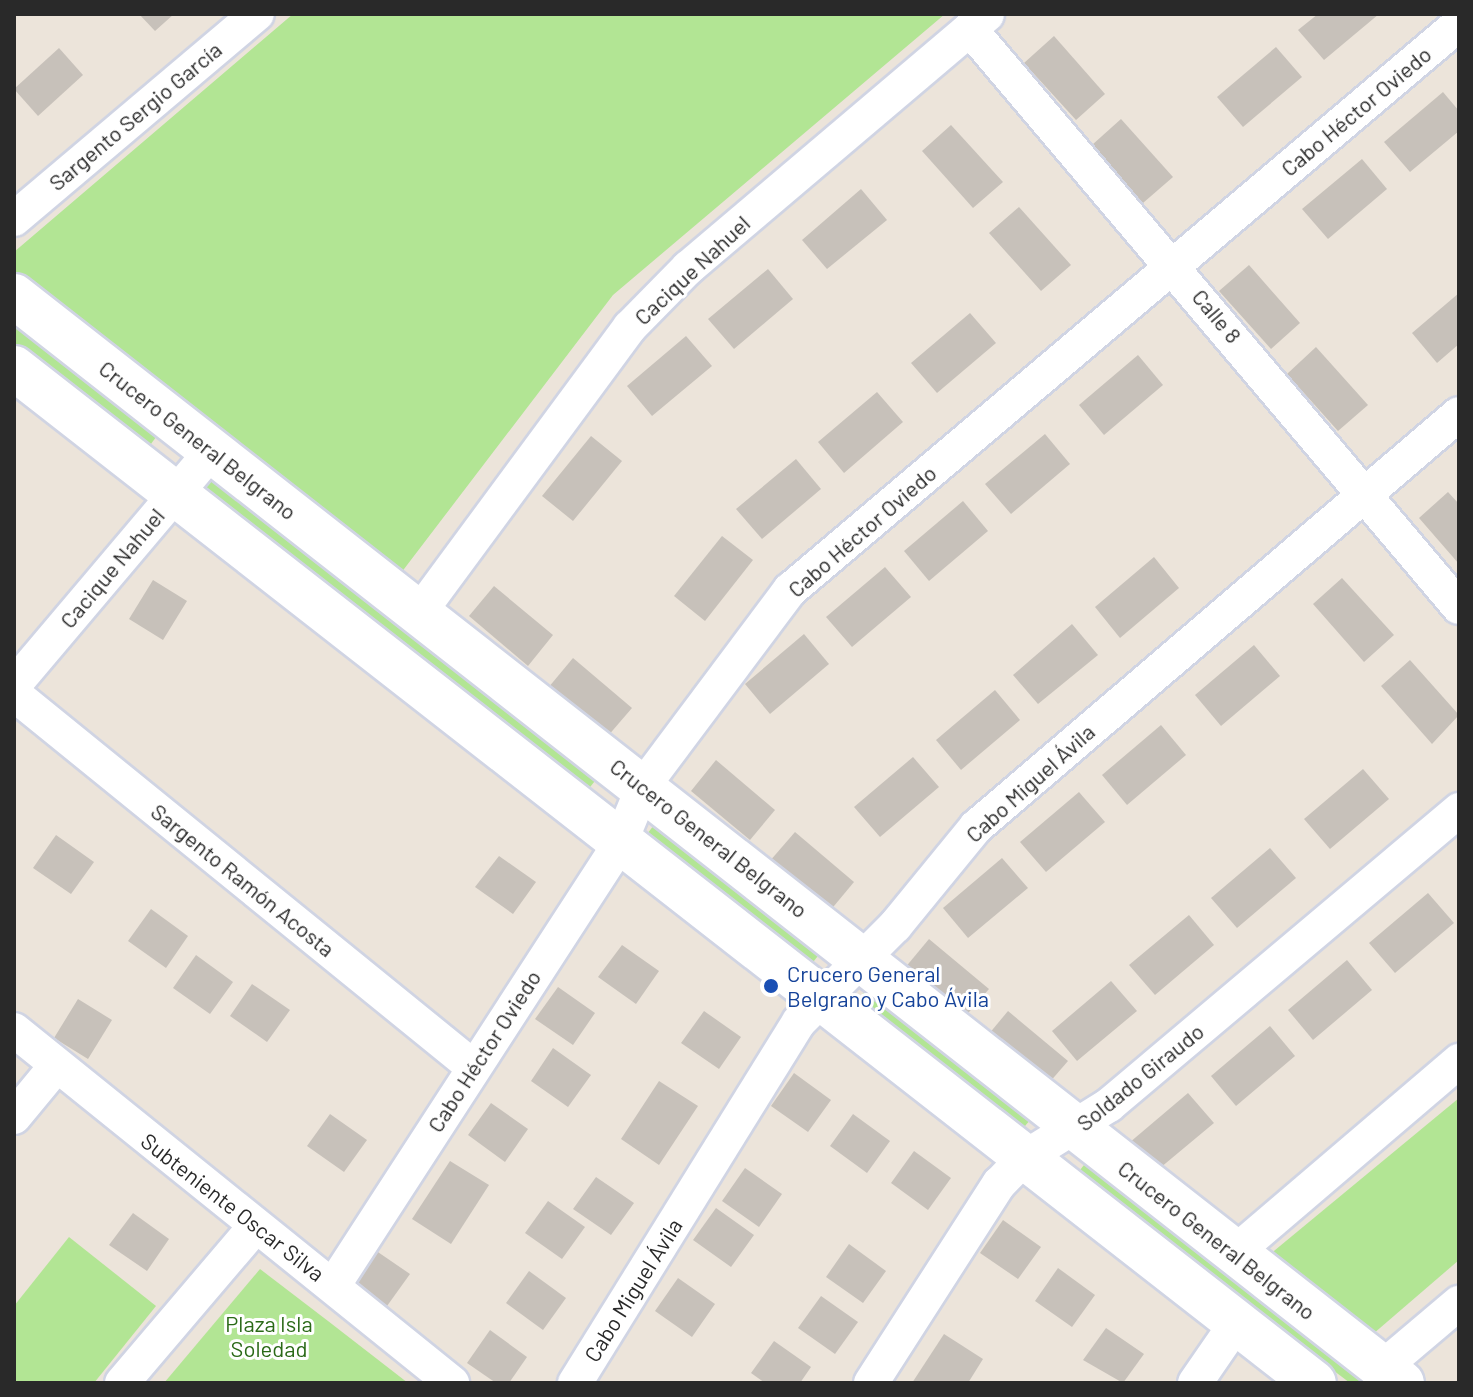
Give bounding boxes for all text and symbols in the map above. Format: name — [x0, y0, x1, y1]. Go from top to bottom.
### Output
street label: Sargento Sergio García — [43, 36, 227, 196]
street label: Cabo Héctor Oviedo — [1276, 41, 1436, 181]
street label: Cacique Nahuel — [629, 210, 755, 330]
street label: Calle 8 — [1187, 284, 1247, 348]
street label: Crucero General Belgrano — [94, 355, 302, 525]
street label: Cabo Héctor Oviedo — [782, 459, 942, 603]
street label: Cacique Nahuel — [54, 503, 170, 633]
street label: Cabo Miguel Ávila — [960, 718, 1100, 848]
street label: Crucero General Belgrano — [605, 753, 813, 923]
street label: Sargento Ramón Acosta — [146, 798, 340, 962]
place label: Crucero General Belgrano y Cabo Ávila — [787, 960, 989, 1012]
street label: Cabo Héctor Oviedo — [422, 965, 546, 1137]
marker: Crucero General Belgrano y Cabo Ávila — [762, 977, 780, 995]
street label: Soldado Giraudo — [1071, 1018, 1209, 1136]
street label: Subteniente Oscar Silva — [136, 1127, 330, 1287]
street label: Crucero General Belgrano — [1113, 1155, 1321, 1325]
street label: Cabo Miguel Ávila — [578, 1214, 688, 1366]
park label: Plaza Isla Soledad — [225, 1310, 313, 1362]

